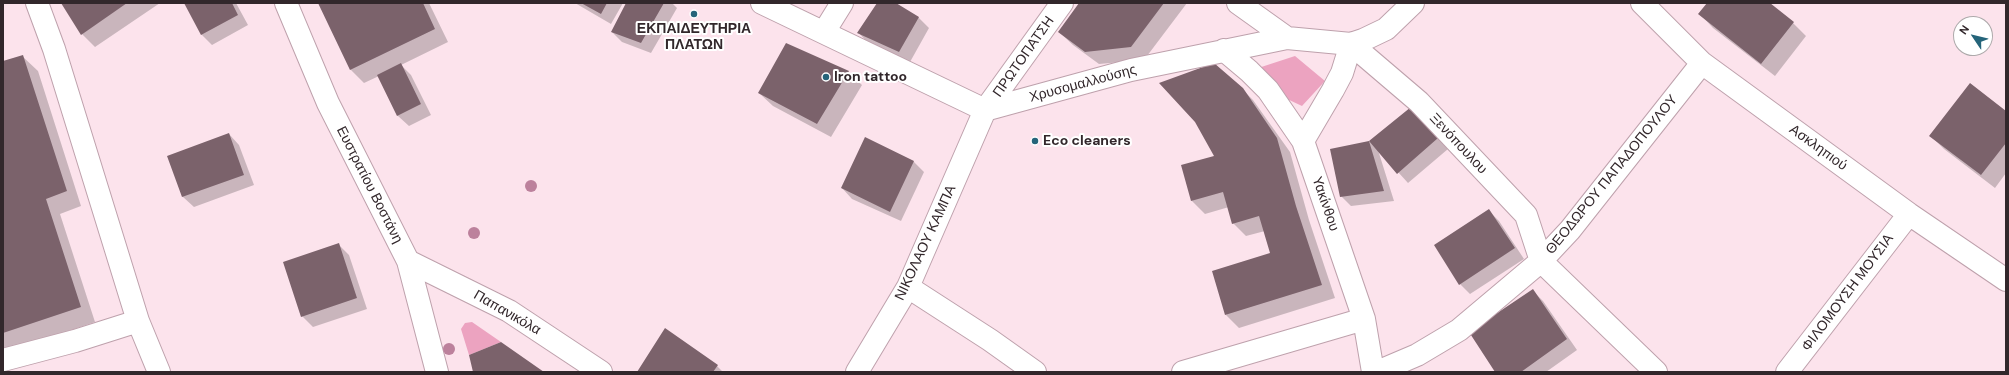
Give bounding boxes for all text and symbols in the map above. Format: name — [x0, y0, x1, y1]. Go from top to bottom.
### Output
marker: ΕΚΠΑΙΔΕΥΤΗΡΙΑ ΠΛΑΤΩΝ — [689, 9, 699, 19]
street label: ΠΡΩΤΟΠΑΤΣΗ — [990, 13, 1058, 101]
north arrow — [1953, 16, 1993, 56]
place label: ΕΚΠΑΙΔΕΥΤΗΡΙΑ ΠΛΑΤΩΝ — [637, 21, 751, 54]
text: N — [1956, 22, 1972, 37]
street label: Χρυσομαλλούσης — [1028, 62, 1138, 106]
place label: Iron tattoo — [834, 69, 907, 85]
marker: Iron tattoo — [821, 72, 831, 82]
street label: ΘΕΟΔΩΡΟΥ ΠΑΠΑΔΟΠΟΥΛΟΥ — [1543, 92, 1681, 258]
street label: Ξενόπουλου — [1426, 110, 1490, 178]
street label: Ασκληπιού — [1786, 121, 1850, 175]
street label: Ευστρατίου Βοστάνη — [332, 124, 406, 246]
place label: Eco cleaners — [1043, 133, 1131, 149]
marker: Eco cleaners — [1030, 136, 1040, 146]
street label: Υακίνθου — [1308, 175, 1342, 233]
street label: ΝΙΚΟΛΑΟΥ ΚΑΜΠΑ — [892, 183, 960, 303]
street label: ΦΙΛΟΜΟΥΣΗ ΜΟΥΣΙΑ — [1798, 231, 1898, 355]
street label: Παπανικόλα — [470, 287, 544, 339]

